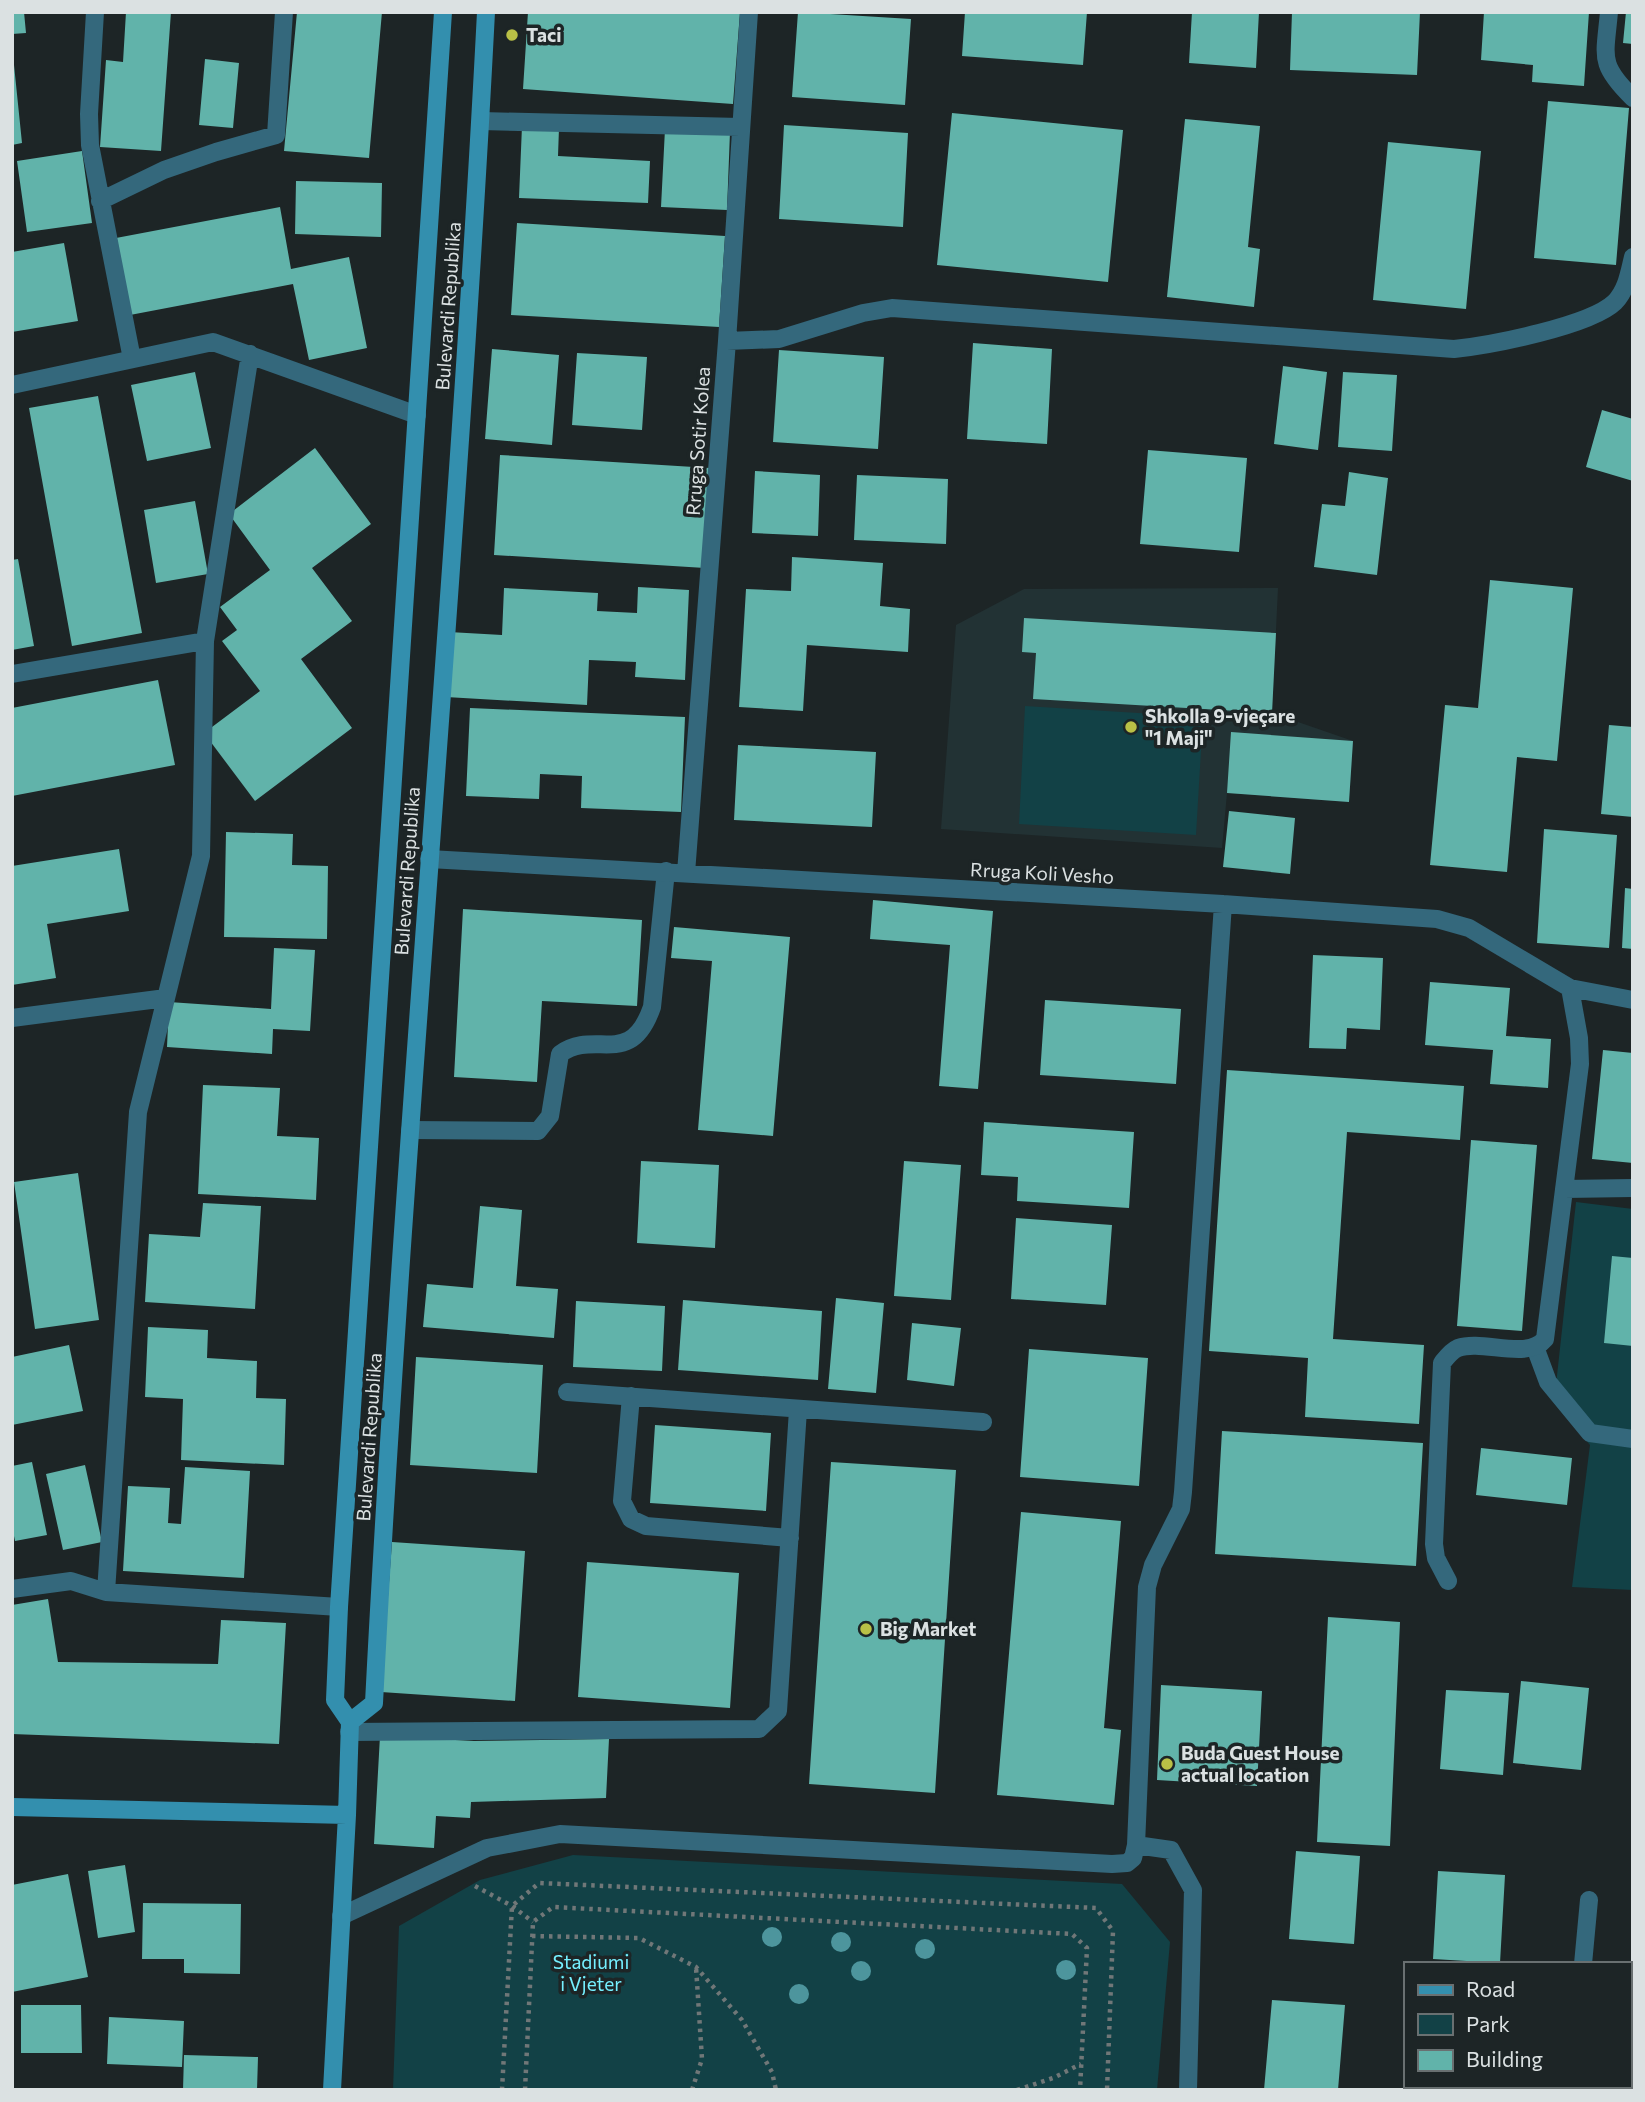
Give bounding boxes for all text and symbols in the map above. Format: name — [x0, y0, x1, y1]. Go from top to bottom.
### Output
place label: Taci — [526, 23, 561, 46]
marker: Taci — [504, 27, 520, 43]
street label: Bulevardi Republika — [430, 221, 465, 391]
street label: Rruga Sotir Kolea — [681, 366, 714, 516]
place label: Shkolla 9-vjeçare "1 Maji" — [1145, 704, 1295, 749]
marker: Shkolla 9-vjeçare "1 Maji" — [1123, 719, 1139, 735]
street label: Bulevardi Republika — [389, 786, 424, 956]
street label: Rruga Koli Vesho — [969, 857, 1115, 888]
street label: Bulevardi Republika — [351, 1352, 386, 1522]
place label: Big Market — [880, 1617, 976, 1640]
marker: Big Market — [858, 1621, 874, 1637]
place label: Buda Guest House actual location — [1181, 1741, 1340, 1786]
marker: Buda Guest House actual location — [1159, 1756, 1175, 1772]
park label: Stadiumi i Vjeter — [553, 1950, 629, 1995]
legend — [1404, 1962, 1631, 2088]
text: Road — [1466, 1976, 1515, 2001]
text: Park — [1466, 2011, 1510, 2036]
text: Building — [1466, 2046, 1543, 2071]

